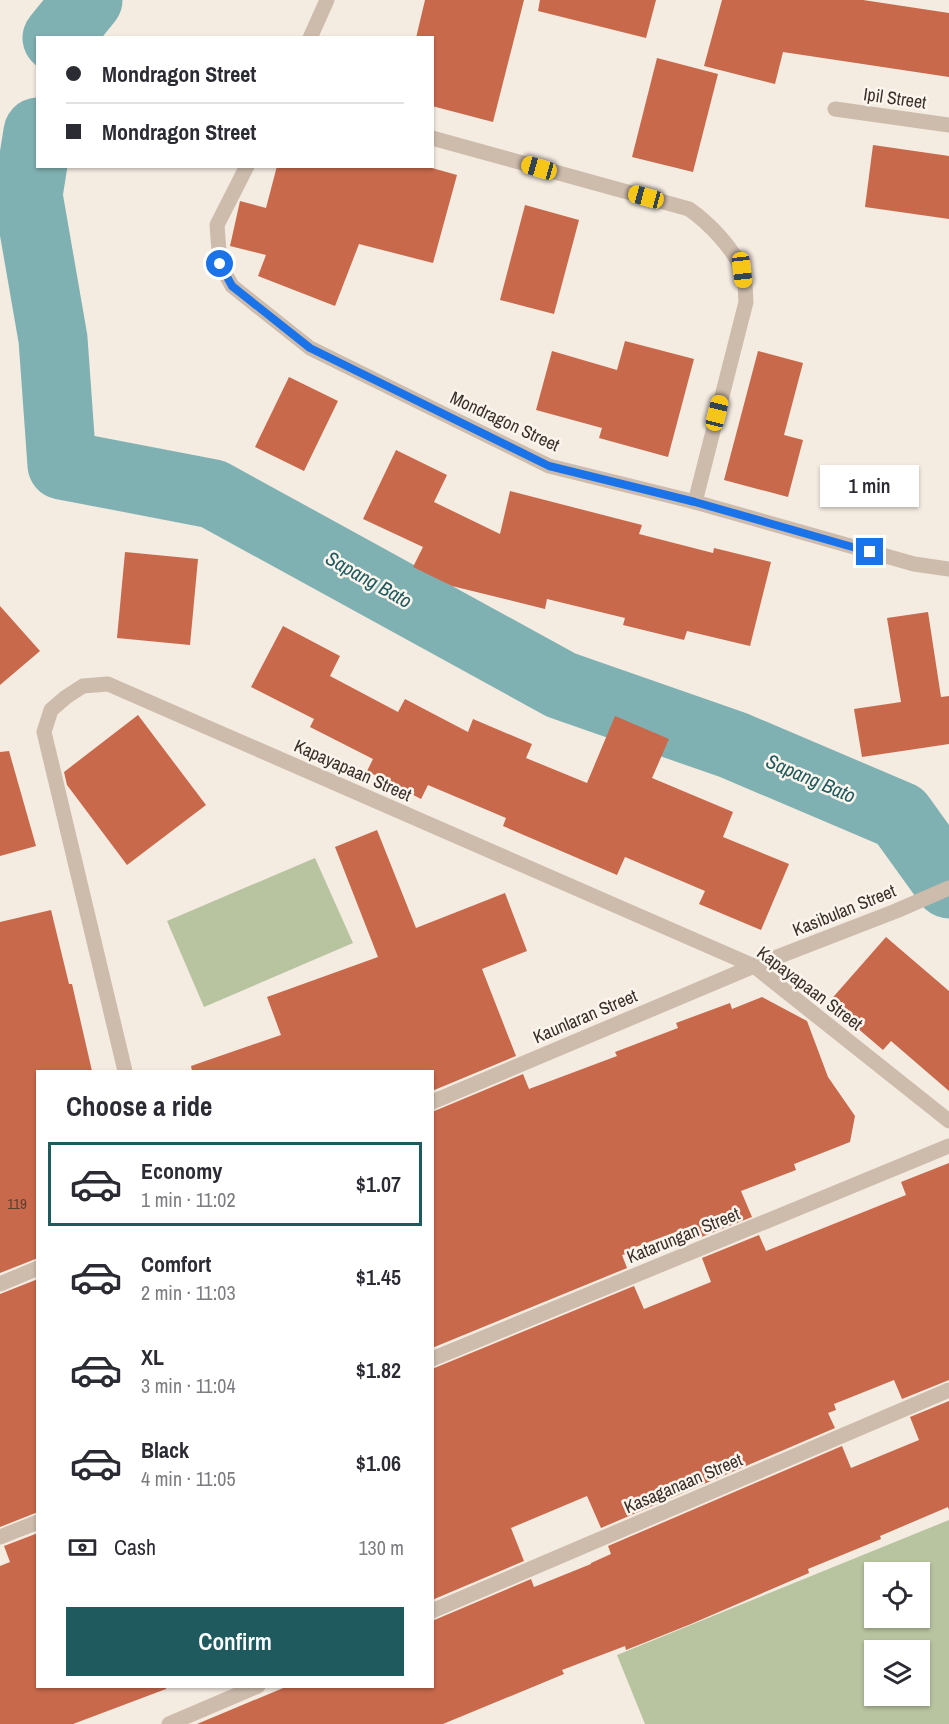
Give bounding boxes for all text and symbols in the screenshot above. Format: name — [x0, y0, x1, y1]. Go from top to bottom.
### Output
text: Mondragon Street — [102, 59, 256, 89]
street label: Ipil Street — [862, 81, 928, 115]
text: Mondragon Street — [102, 117, 256, 147]
car — [519, 154, 559, 182]
car — [626, 184, 666, 210]
route start — [206, 250, 233, 277]
car — [731, 251, 753, 289]
street label: Mondragon Street — [446, 385, 564, 457]
car — [704, 393, 730, 433]
callout: 1 min — [820, 465, 920, 507]
text: 1 min — [848, 472, 891, 499]
route end — [856, 538, 883, 565]
water label: Sapang Bato — [321, 544, 417, 614]
street label: Kapayapaan Street — [290, 733, 416, 807]
water label: Sapang Bato — [762, 747, 860, 809]
street label: Kasibulan Street — [789, 878, 899, 942]
street label: Kapayapaan Street — [752, 940, 868, 1036]
street label: Kaunlaran Street — [529, 983, 641, 1049]
text: Choose a ride — [66, 1088, 212, 1124]
text: Economy — [141, 1156, 222, 1186]
icon: car — [69, 1157, 123, 1211]
text: $1.07 — [356, 1169, 401, 1199]
text: 1 min · 11:02 — [141, 1186, 236, 1213]
house number: 119 — [7, 1193, 27, 1214]
street label: Katarungan Street — [623, 1201, 743, 1269]
text: Comfort — [141, 1249, 211, 1279]
icon: car — [69, 1250, 123, 1304]
text: $1.45 — [356, 1262, 401, 1292]
text: 2 min · 11:03 — [141, 1279, 236, 1306]
text: XL — [141, 1342, 164, 1372]
icon: car — [69, 1343, 123, 1397]
text: $1.82 — [356, 1355, 401, 1385]
text: 3 min · 11:04 — [141, 1372, 236, 1399]
text: Black — [141, 1435, 189, 1465]
icon: car — [69, 1436, 123, 1490]
street label: Kasaganaan Street — [620, 1447, 746, 1519]
text: $1.06 — [356, 1448, 401, 1478]
text: 4 min · 11:05 — [141, 1465, 236, 1492]
icon: cash — [66, 1531, 99, 1564]
text: Cash — [114, 1532, 156, 1562]
text: 130 m — [358, 1534, 404, 1561]
map controls — [864, 1562, 930, 1706]
button: locate — [864, 1562, 930, 1628]
button: Confirm — [66, 1607, 404, 1676]
button: layers — [864, 1640, 930, 1706]

